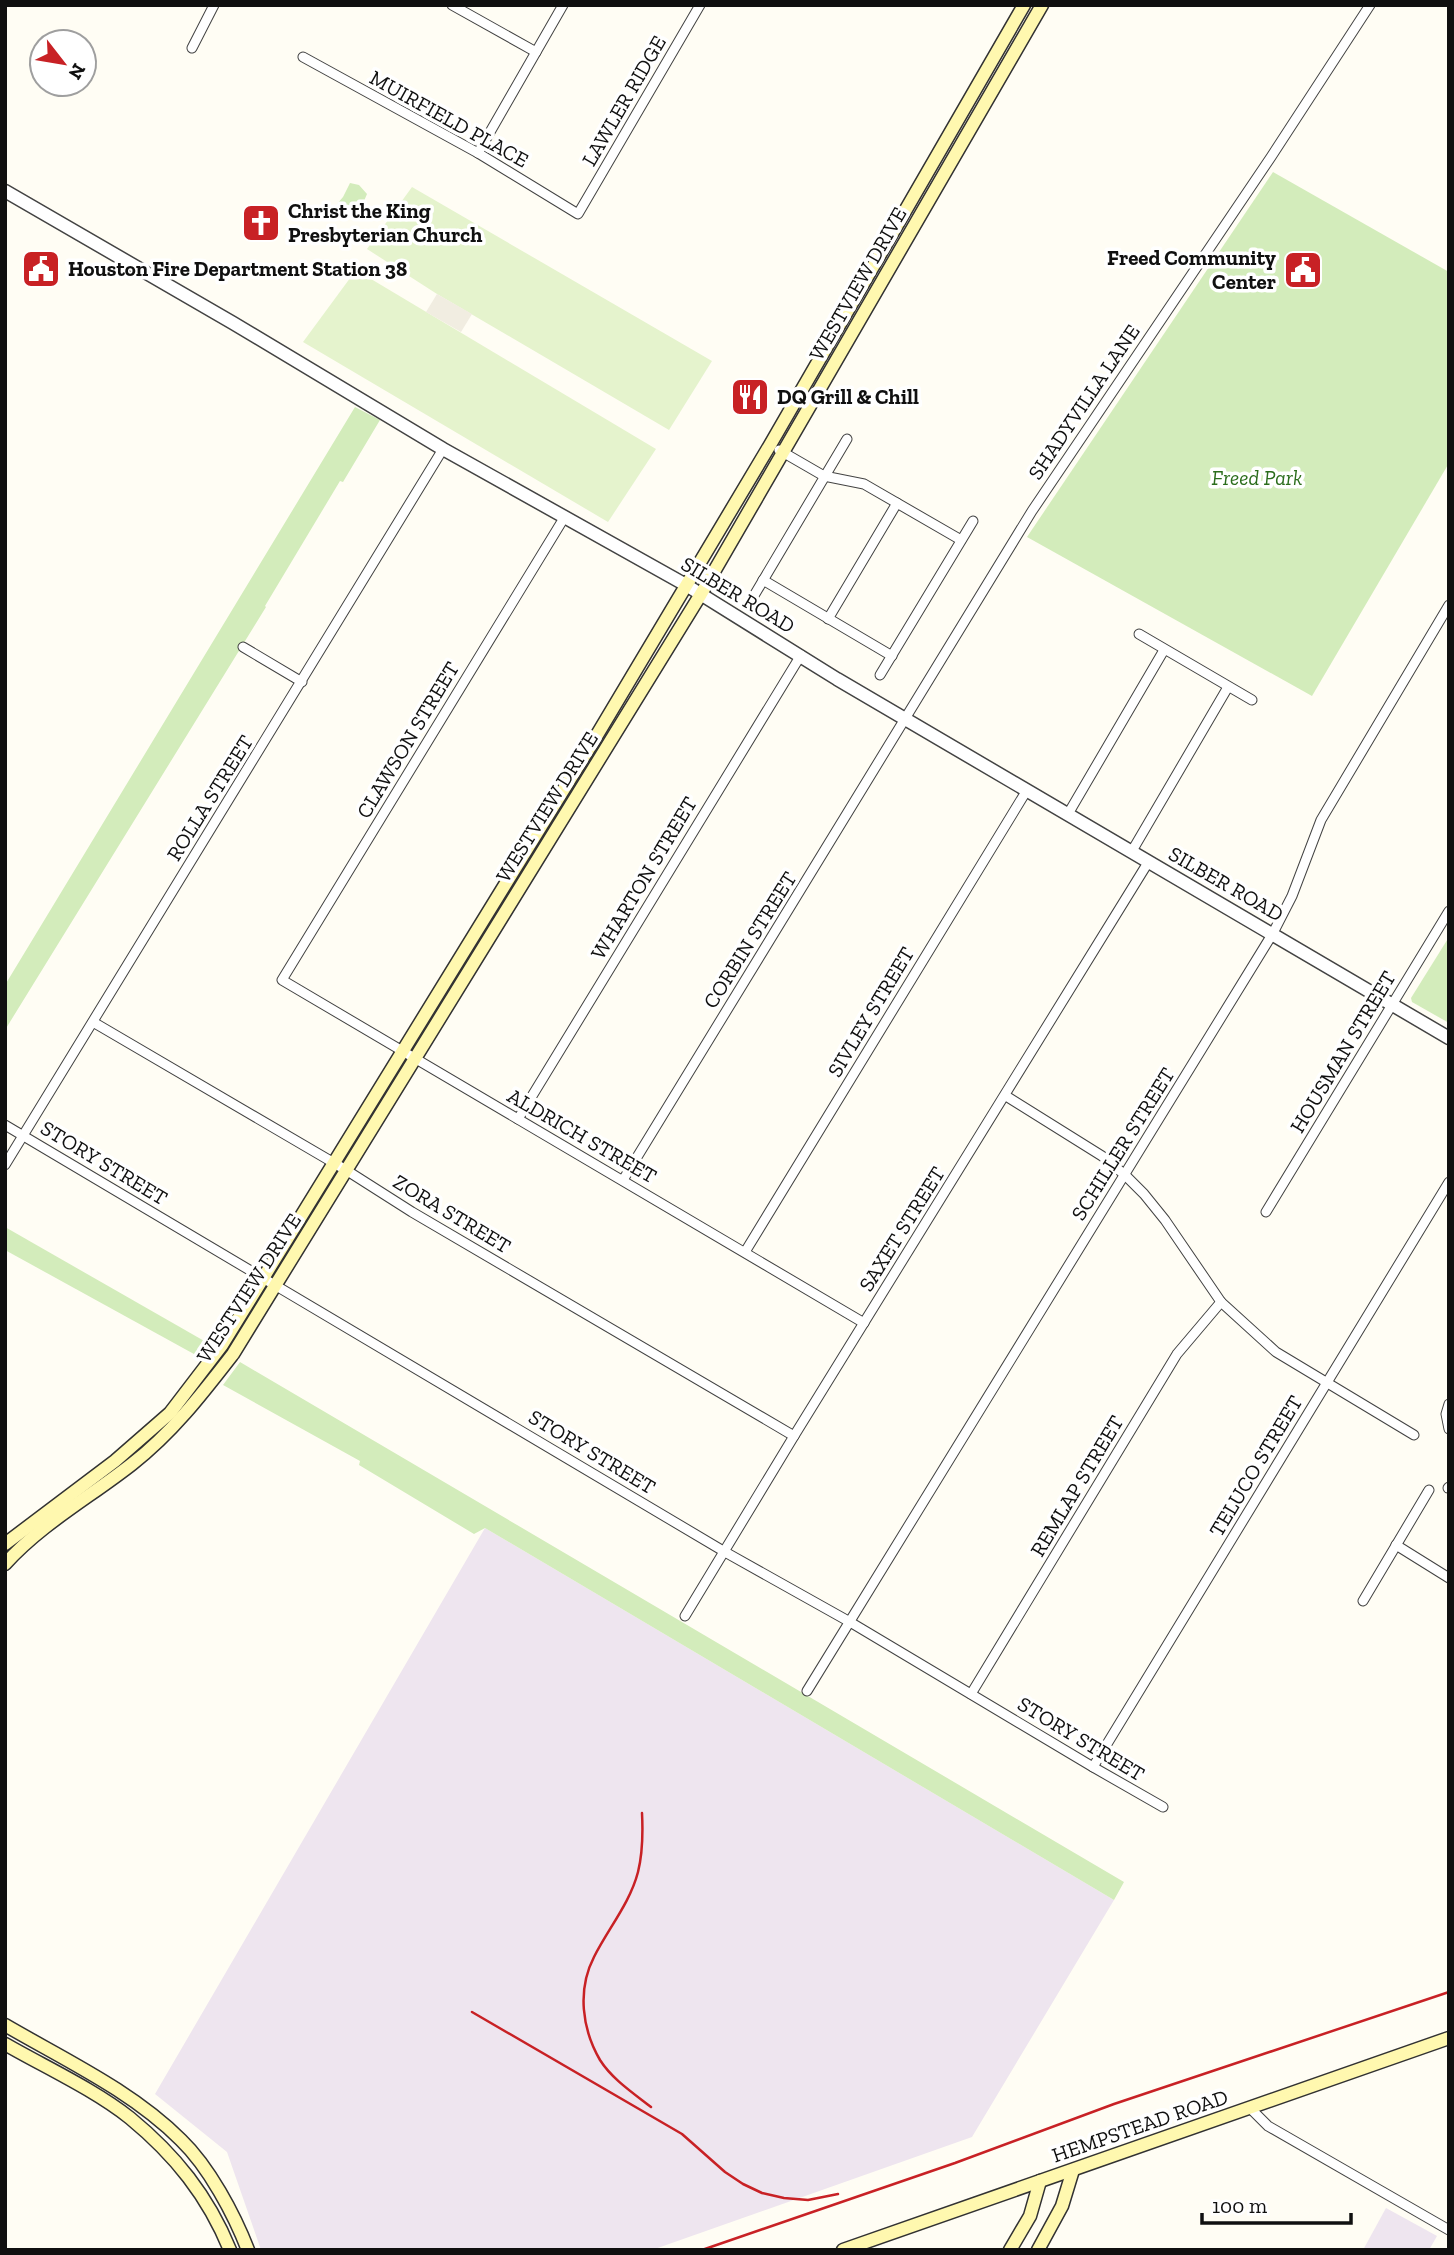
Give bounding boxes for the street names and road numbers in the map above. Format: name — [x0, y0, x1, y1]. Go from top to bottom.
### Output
street label: LAWLER RIDGE — [576, 31, 671, 170]
street label: MUIRFIELD PLACE — [366, 65, 533, 173]
street label: WESTVIEW DRIVE — [804, 203, 912, 365]
street label: SHADYVILLA LANE — [1022, 319, 1145, 484]
street label: SILBER ROAD — [677, 551, 800, 638]
street label: CLAWSON STREET — [351, 657, 464, 823]
street label: WESTVIEW DRIVE — [490, 727, 603, 887]
street label: ROLLA STREET — [161, 730, 258, 865]
street label: WHARTON STREET — [585, 792, 702, 963]
street label: SILBER ROAD — [1165, 841, 1288, 926]
street label: CORBIN STREET — [698, 867, 802, 1013]
street label: SIVLEY STREET — [822, 942, 919, 1081]
street label: HOUSMAN STREET — [1284, 966, 1401, 1137]
street label: SCHILLER STREET — [1066, 1063, 1180, 1225]
street label: ALDRICH STREET — [503, 1083, 661, 1188]
street label: STORY STREET — [36, 1115, 172, 1210]
street label: SAXET STREET — [853, 1162, 950, 1296]
street label: ZORA STREET — [389, 1169, 516, 1258]
street label: WESTVIEW DRIVE — [191, 1208, 306, 1367]
street label: TELUCO STREET — [1204, 1391, 1307, 1541]
street label: STORY STREET — [524, 1404, 660, 1499]
street label: REMLAP STREET — [1025, 1411, 1129, 1561]
street label: STORY STREET — [1013, 1691, 1149, 1786]
street label: HEMPSTEAD ROAD — [1049, 2084, 1231, 2167]

